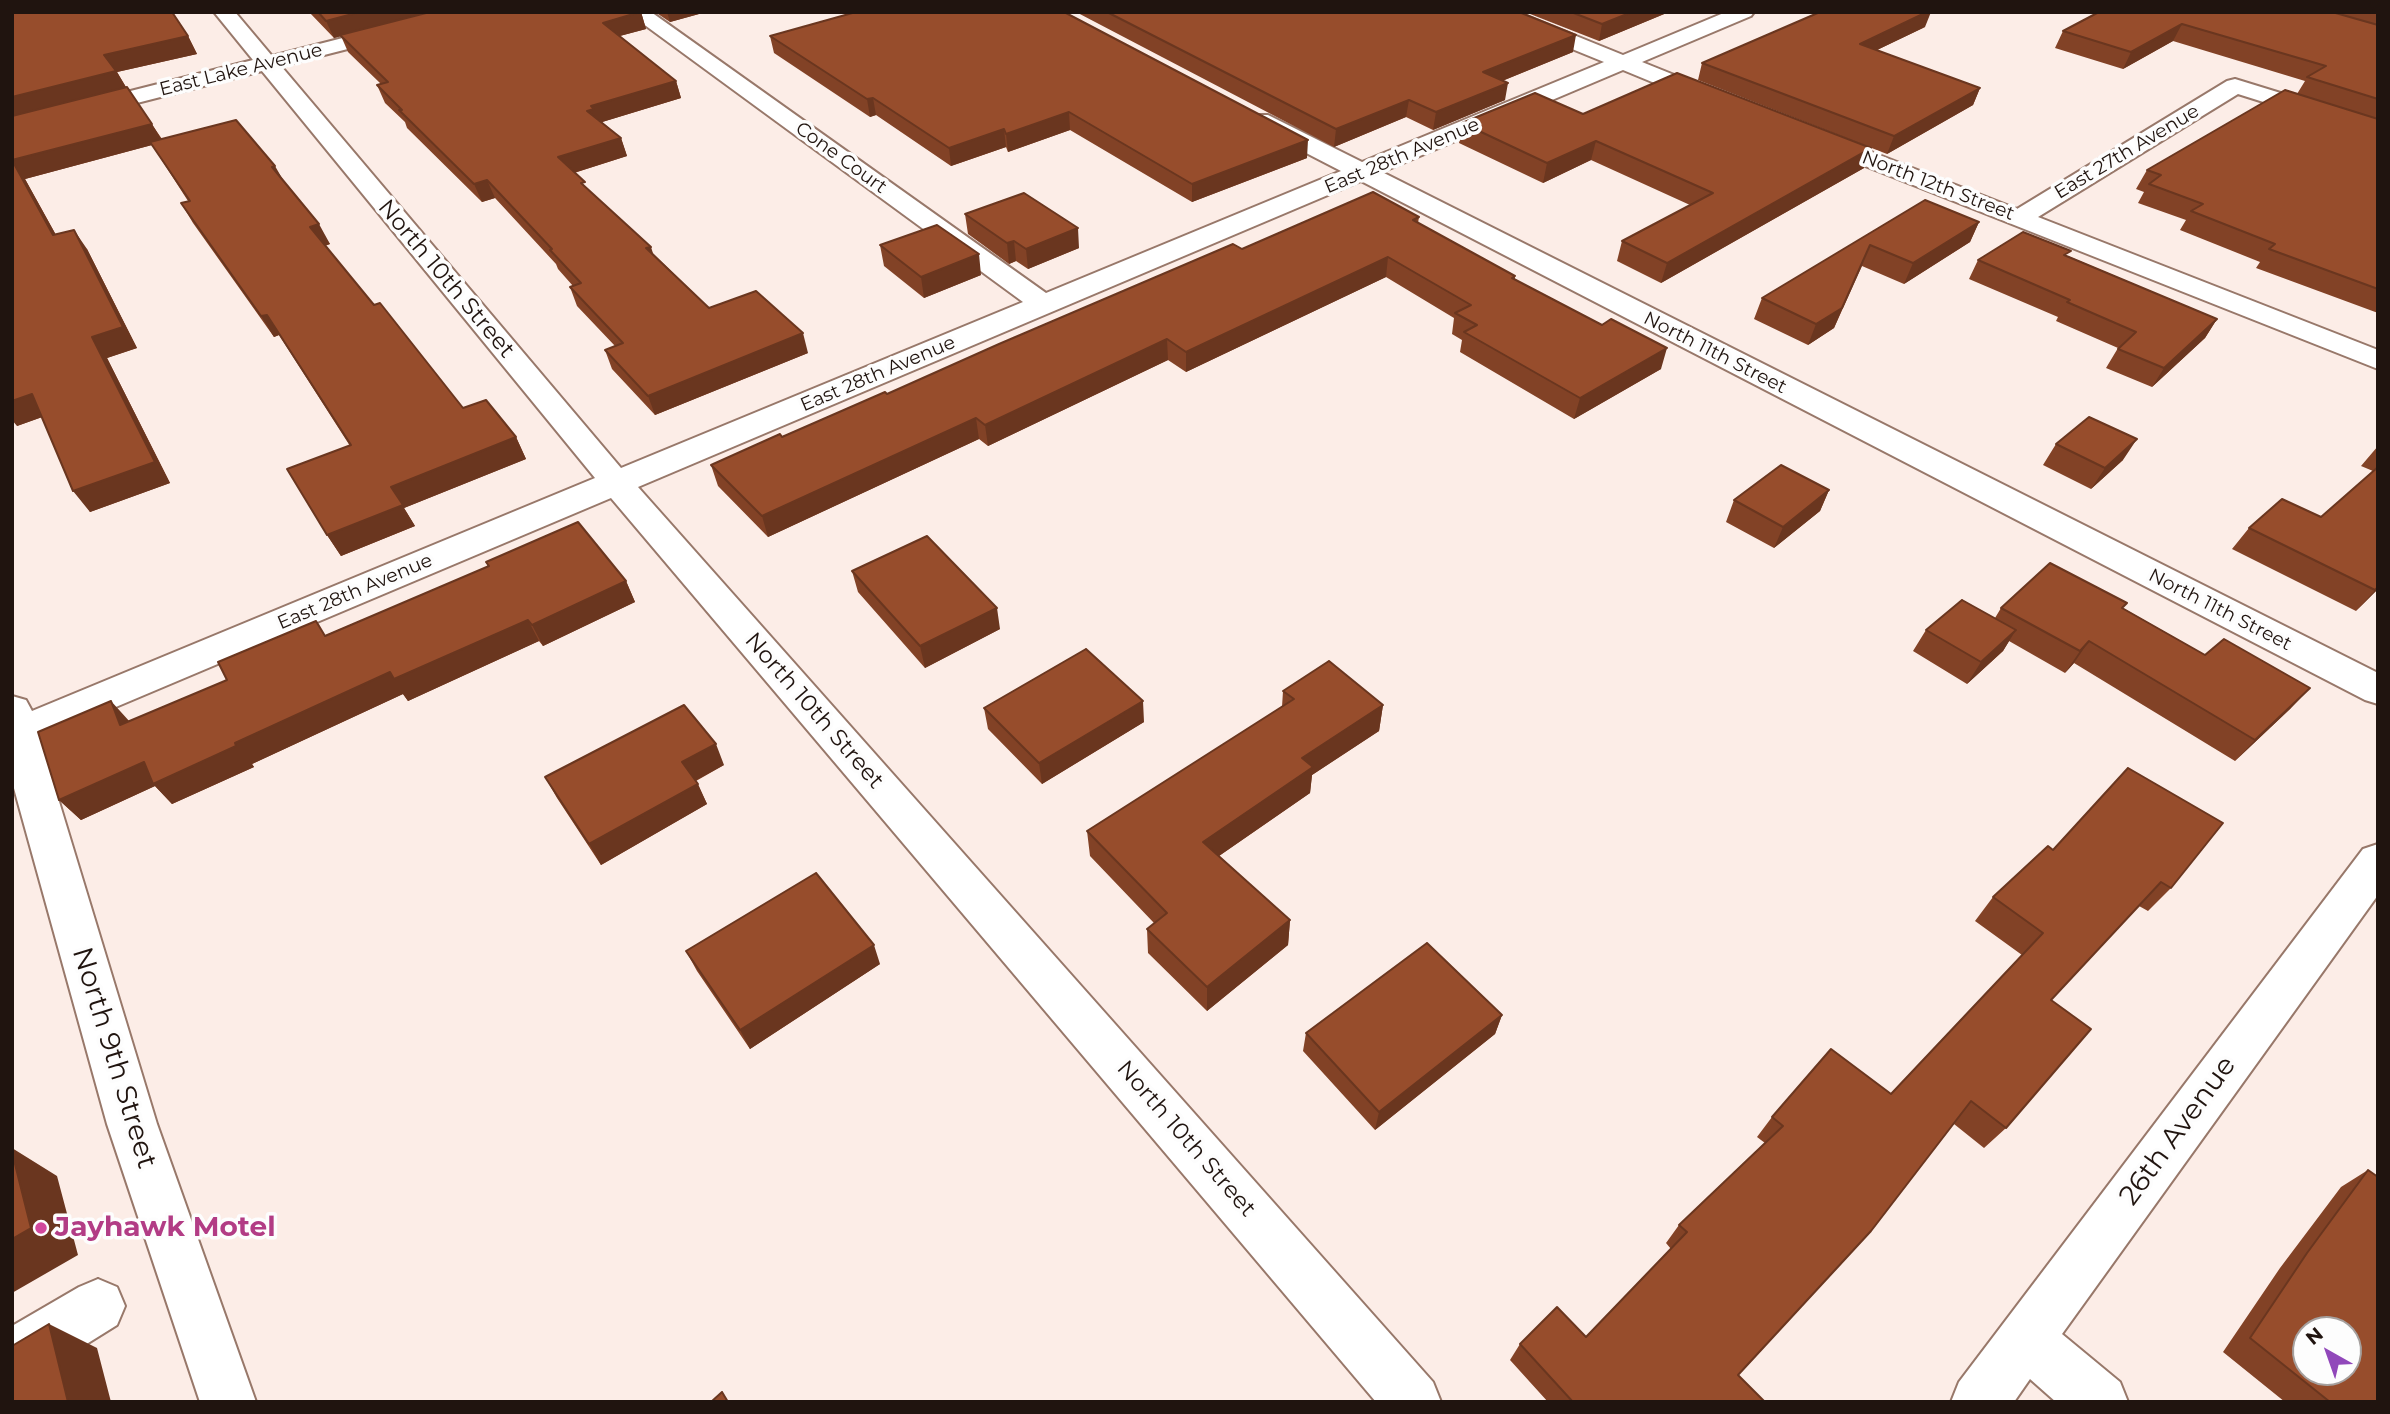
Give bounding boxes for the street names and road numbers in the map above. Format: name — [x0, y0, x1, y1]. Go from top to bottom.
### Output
street label: East Lake Avenue — [157, 39, 325, 101]
street label: East 27th Avenue — [2051, 100, 2203, 204]
street label: East 28th Avenue — [1321, 113, 1483, 199]
street label: Cone Court — [791, 117, 891, 199]
street label: North 12th Street — [1859, 146, 2017, 226]
street label: North 10th Street — [372, 194, 520, 364]
street label: North 11th Street — [1640, 307, 1790, 399]
street label: East 28th Avenue — [797, 331, 959, 417]
street label: East 28th Avenue — [274, 549, 436, 635]
street label: North 11th Street — [2145, 564, 2295, 656]
street label: North 10th Street — [739, 627, 889, 795]
street label: North 9th Street — [64, 943, 164, 1173]
street label: 26th Avenue — [2113, 1050, 2243, 1212]
street label: North 10th Street — [1111, 1055, 1261, 1223]

